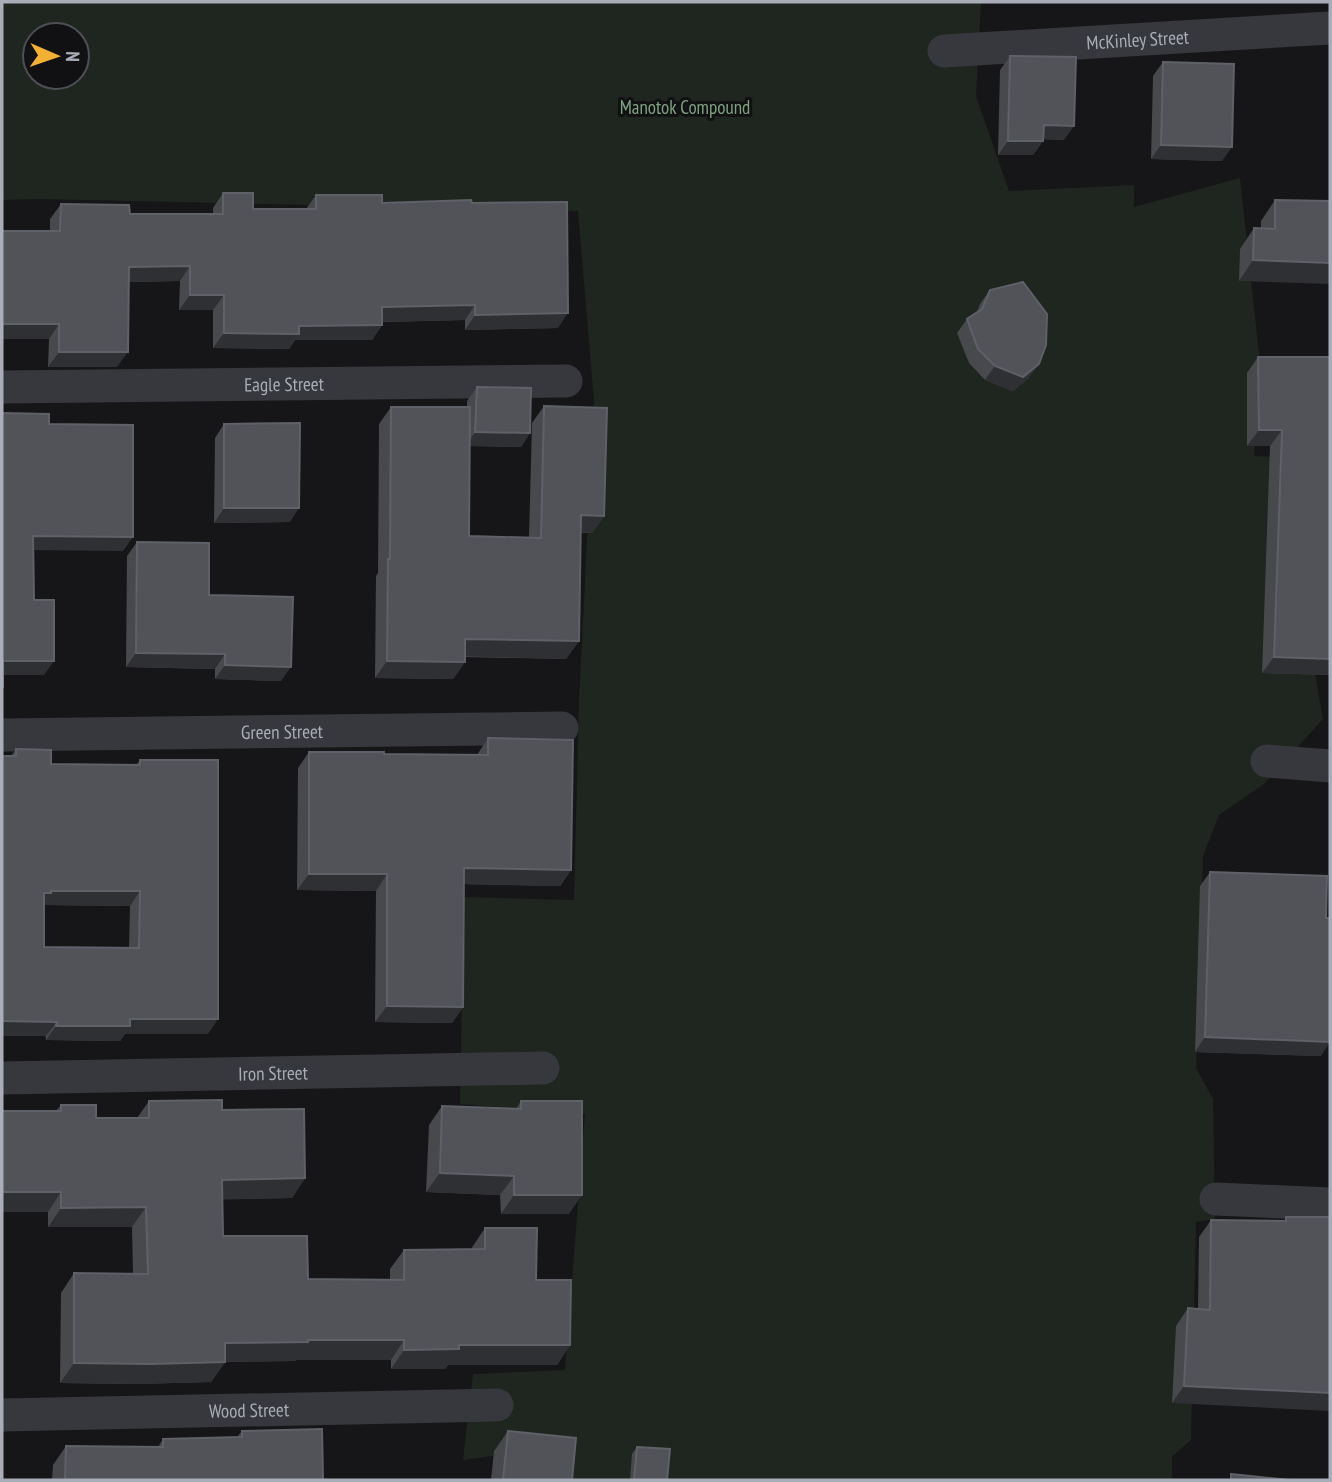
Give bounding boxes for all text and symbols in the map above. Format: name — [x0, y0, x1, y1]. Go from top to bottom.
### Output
north arrow — [21, 21, 91, 91]
street label: McKinley Street — [1086, 24, 1190, 54]
text: N — [61, 51, 85, 62]
park label: Manotok Compound — [620, 95, 750, 119]
street label: Eagle Street — [244, 372, 325, 396]
street label: Green Street — [241, 719, 324, 744]
street label: Iron Street — [238, 1060, 309, 1086]
street label: Wood Street — [209, 1397, 290, 1423]

